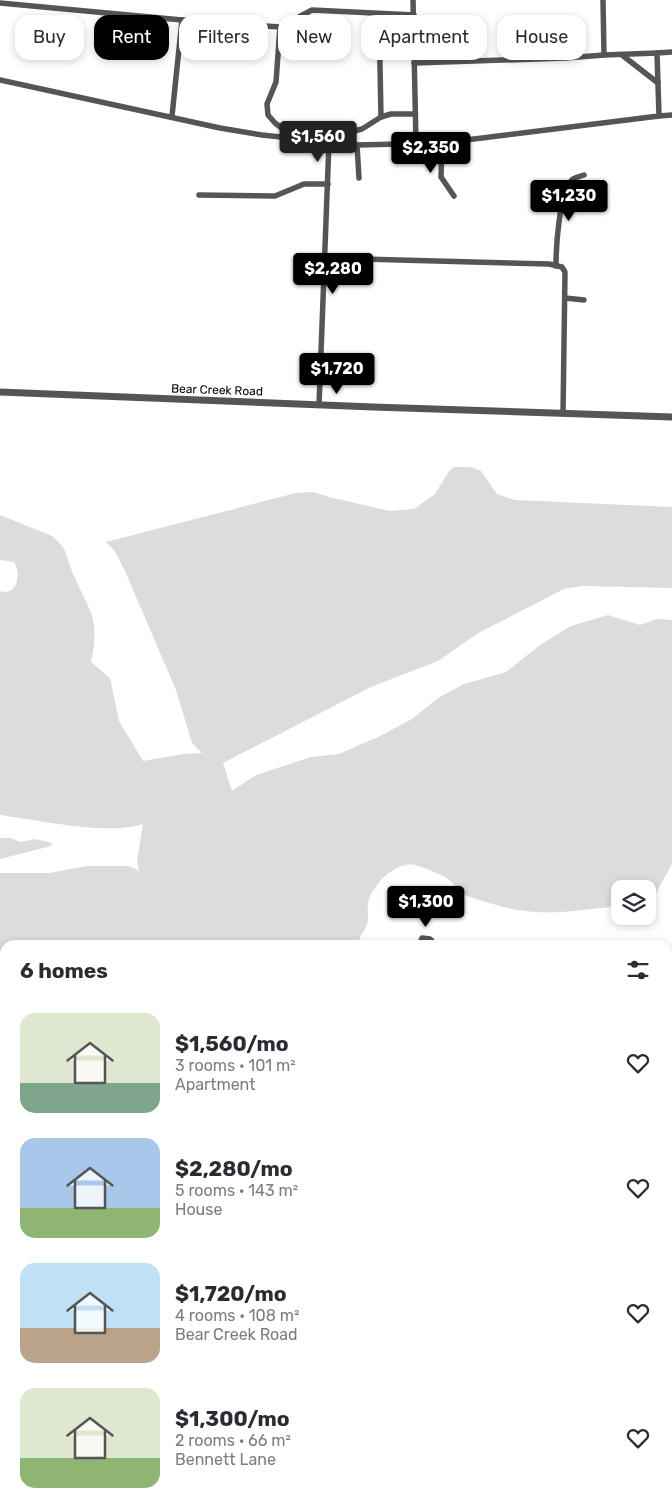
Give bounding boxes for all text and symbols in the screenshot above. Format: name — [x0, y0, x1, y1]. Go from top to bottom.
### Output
chip: Buy — [15, 15, 84, 60]
chip: Rent — [94, 15, 169, 60]
chip: Filters — [179, 15, 268, 60]
chip: New — [278, 15, 351, 60]
chip: Apartment — [361, 15, 487, 60]
chip: House — [497, 15, 586, 60]
pin: $1,560 — [277, 120, 359, 163]
text: $1,560 — [291, 127, 345, 146]
pin: $2,350 — [390, 132, 472, 174]
text: $2,350 — [402, 138, 460, 157]
pin: $1,230 — [528, 180, 610, 222]
text: $1,230 — [542, 186, 596, 205]
pin: $2,280 — [292, 252, 374, 295]
text: $2,280 — [304, 259, 362, 278]
pin: $1,720 — [296, 352, 378, 395]
text: $1,720 — [310, 359, 364, 378]
street label: Bear Creek Road — [171, 381, 263, 399]
map controls — [611, 880, 656, 925]
button: layers — [611, 880, 656, 925]
pin: $1,300 — [385, 886, 467, 928]
text: $1,300 — [398, 892, 454, 911]
icon: filters — [624, 956, 652, 984]
text: 6 homes — [20, 958, 108, 983]
text: $1,560/mo — [175, 1031, 289, 1056]
icon: home — [60, 1033, 120, 1093]
icon: heart — [624, 1049, 652, 1077]
text: 3 rooms · 101 m² — [175, 1056, 296, 1075]
text: Apartment — [175, 1075, 255, 1094]
text: $2,280/mo — [175, 1156, 293, 1181]
icon: home — [60, 1158, 120, 1218]
icon: heart — [624, 1174, 652, 1202]
text: 5 rooms · 143 m² — [175, 1181, 298, 1200]
text: House — [175, 1200, 222, 1219]
text: $1,720/mo — [175, 1281, 286, 1306]
icon: home — [60, 1283, 120, 1343]
icon: heart — [624, 1299, 652, 1327]
text: 4 rooms · 108 m² — [175, 1306, 299, 1325]
text: Bear Creek Road — [175, 1325, 298, 1344]
text: $1,300/mo — [175, 1406, 290, 1431]
icon: home — [60, 1408, 120, 1468]
icon: heart — [624, 1424, 652, 1452]
text: 2 rooms · 66 m² — [175, 1431, 291, 1450]
text: Bennett Lane — [175, 1450, 276, 1469]

